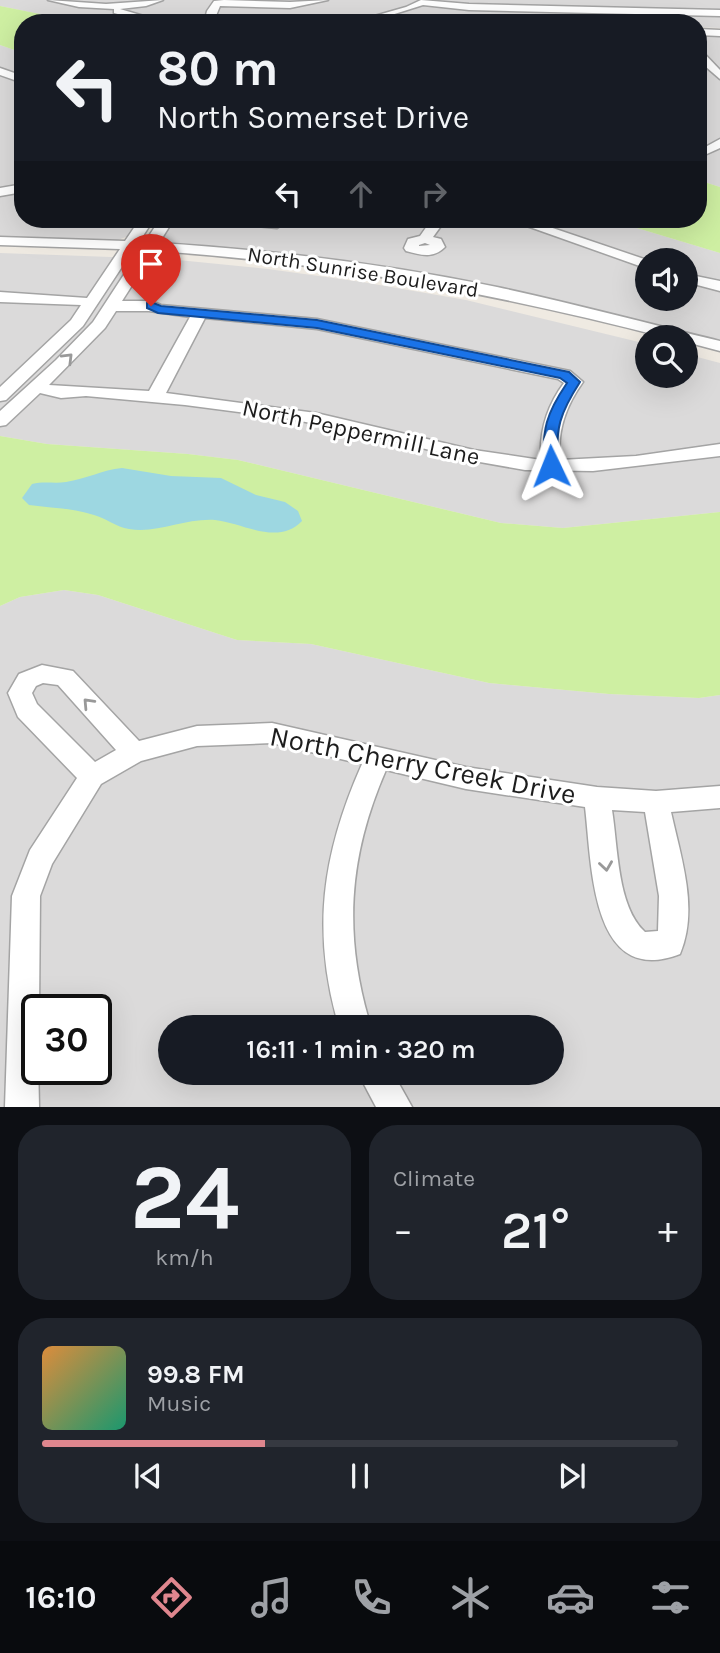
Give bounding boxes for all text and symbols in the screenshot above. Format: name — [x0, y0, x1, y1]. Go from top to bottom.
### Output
text: 80 m — [157, 40, 279, 97]
icon: left — [42, 42, 133, 133]
text: North Somerset Drive — [157, 99, 469, 136]
icon: left — [269, 175, 307, 213]
icon: ahead — [342, 175, 380, 213]
icon: right — [415, 175, 453, 213]
pin — [121, 234, 181, 306]
street label: North Sunrise Boulevard — [246, 242, 480, 302]
icon: arrive — [132, 245, 170, 283]
map controls — [635, 248, 698, 388]
button: sound — [635, 248, 698, 311]
button: search — [635, 325, 698, 388]
one-way arrow — [59, 353, 72, 366]
street label: North Peppermill Lane — [240, 393, 482, 471]
position arrow — [514, 429, 588, 503]
one-way arrow — [84, 698, 96, 711]
street label: North Cherry Creek Drive — [267, 719, 579, 811]
one-way arrow — [599, 860, 614, 872]
speed limit sign: 30 — [21, 994, 112, 1085]
text: 16:11 · 1 min · 320 m — [246, 1034, 476, 1065]
text: 24 — [130, 1145, 239, 1251]
text: Climate — [393, 1165, 475, 1192]
text: 21° — [501, 1200, 570, 1261]
text: − — [393, 1208, 413, 1253]
text: + — [658, 1208, 678, 1253]
text: km/h — [155, 1244, 214, 1271]
text: 99.8 FM — [147, 1359, 245, 1390]
text: Music — [147, 1390, 211, 1417]
icon: previous — [129, 1457, 167, 1495]
icon: pause — [341, 1457, 379, 1495]
icon: next — [553, 1457, 591, 1495]
icon: directions — [147, 1573, 196, 1622]
icon: music — [247, 1573, 296, 1622]
icon: phone — [347, 1573, 396, 1622]
icon: climate — [446, 1573, 495, 1622]
icon: car — [546, 1573, 595, 1622]
icon: filters — [646, 1573, 695, 1622]
text: 16:10 — [25, 1579, 96, 1616]

